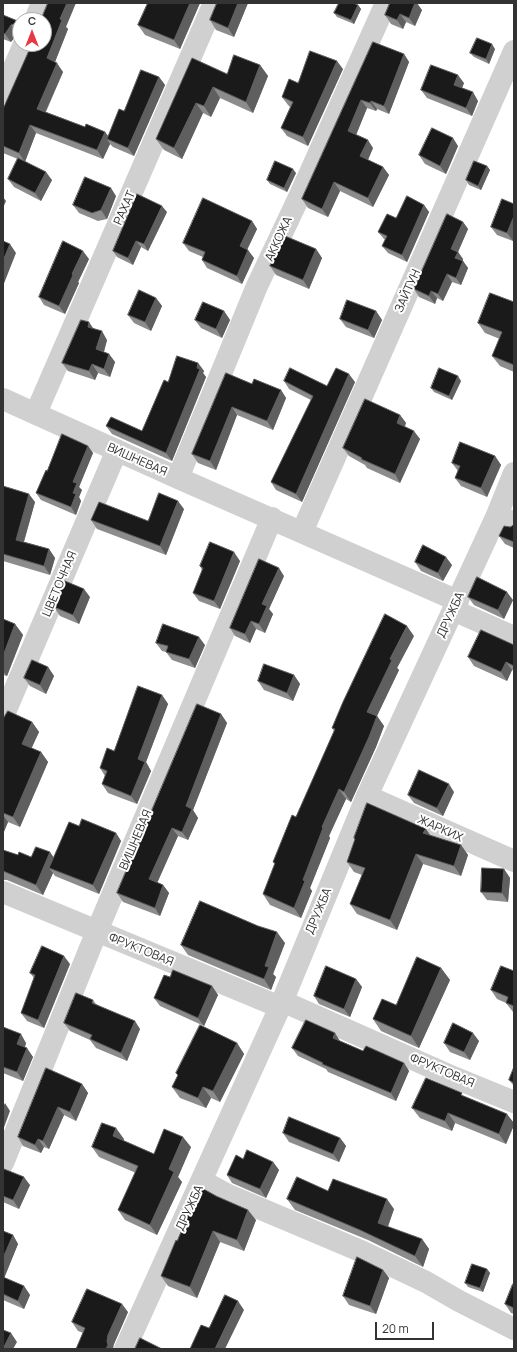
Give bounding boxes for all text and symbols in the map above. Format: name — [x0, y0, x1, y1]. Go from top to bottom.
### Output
north arrow — [12, 12, 52, 52]
text: С — [28, 13, 36, 28]
street label: РАХАТ — [111, 189, 139, 227]
street label: АККОЖА — [262, 214, 296, 264]
street label: ЗАЙТУН — [392, 267, 424, 315]
street label: ВИШНЕВАЯ — [105, 440, 169, 480]
street label: ЦВЕТОЧНАЯ — [40, 549, 80, 619]
street label: ДРУЖБА — [434, 590, 468, 640]
street label: ВИШНЕВАЯ — [117, 808, 155, 872]
street label: ЖАРКИХ — [415, 813, 465, 845]
street label: ДРУЖБА — [303, 886, 335, 936]
street label: ФРУКТОВАЯ — [106, 930, 176, 970]
street label: ФРУКТОВАЯ — [408, 1051, 476, 1091]
street label: ДРУЖБА — [173, 1183, 207, 1233]
scale bar — [377, 1314, 436, 1340]
text: 20 m — [382, 1320, 409, 1337]

